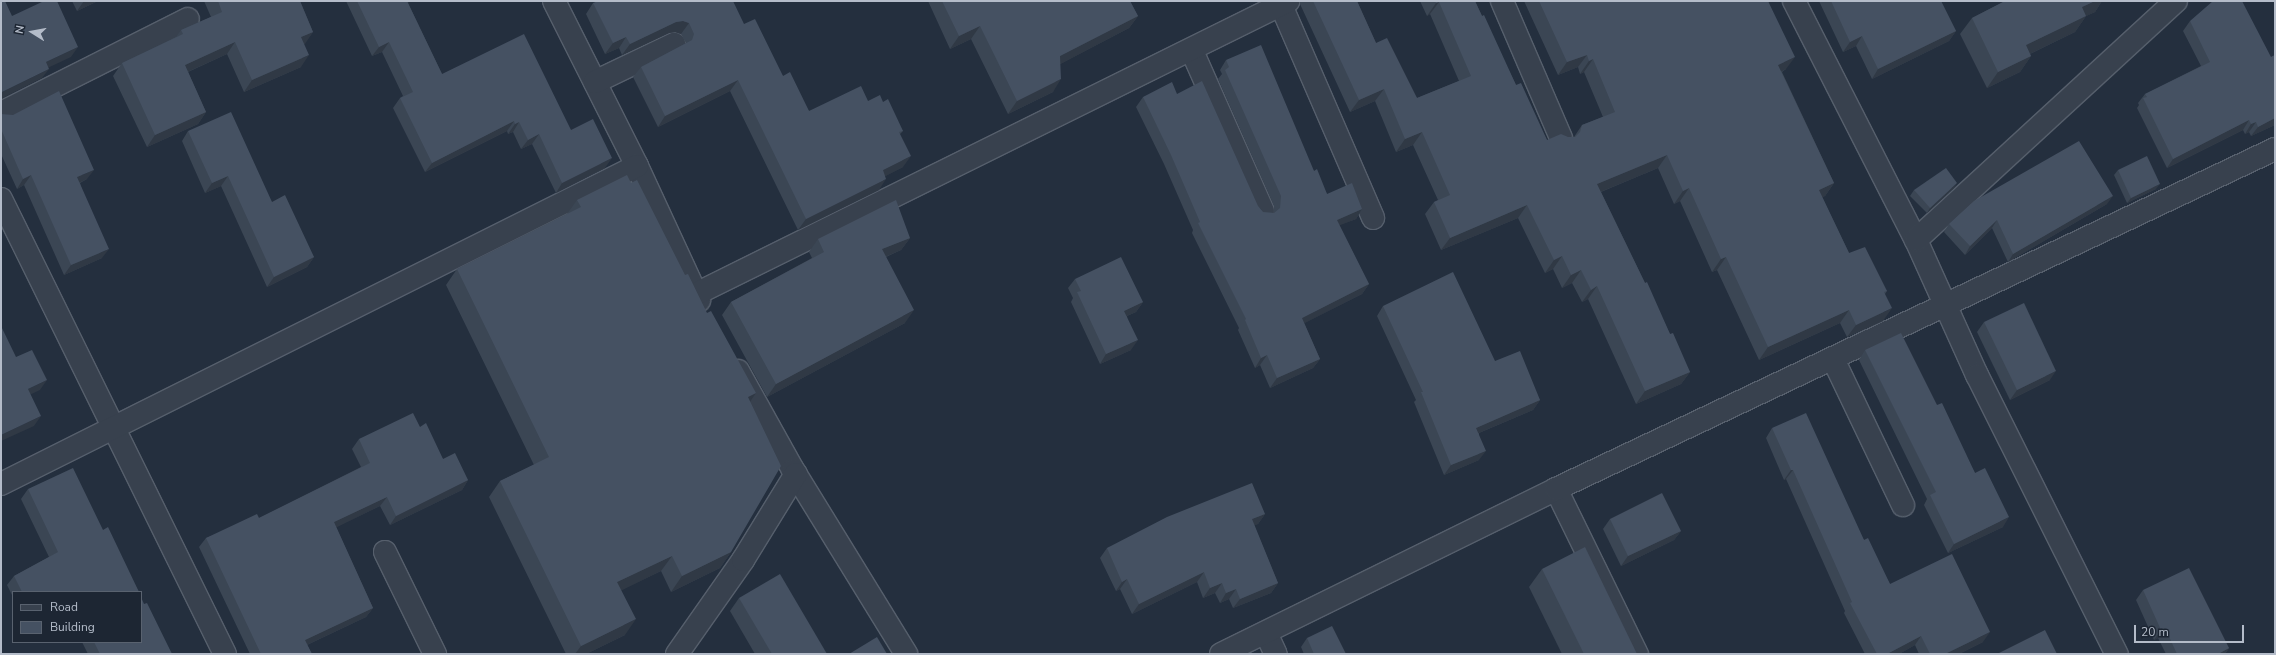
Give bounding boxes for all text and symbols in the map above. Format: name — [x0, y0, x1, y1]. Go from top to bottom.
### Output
north arrow — [12, 12, 52, 52]
text: N — [12, 24, 28, 35]
legend — [12, 591, 142, 643]
text: Road — [50, 599, 78, 615]
scale bar — [2136, 617, 2246, 643]
text: Building — [50, 619, 95, 635]
text: 20 m — [2141, 624, 2169, 640]

